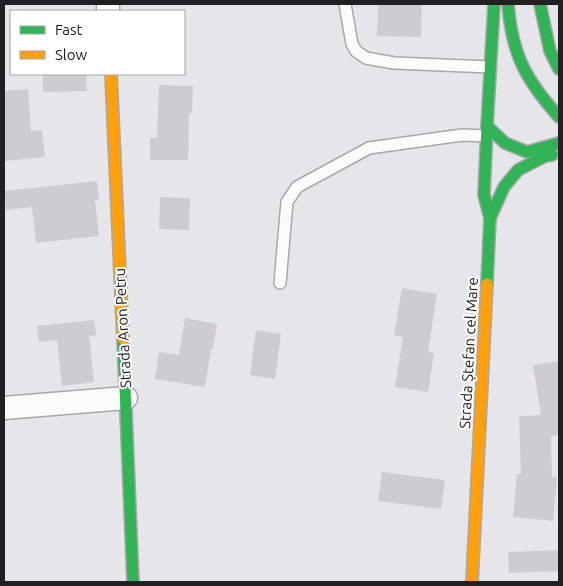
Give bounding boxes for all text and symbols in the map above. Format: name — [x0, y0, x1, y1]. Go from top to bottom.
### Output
legend — [10, 10, 185, 75]
text: Fast — [55, 21, 83, 38]
text: Slow — [55, 46, 88, 63]
street label: Strada Aron Petru — [111, 267, 134, 389]
street label: Strada Ștefan cel Mare — [456, 277, 481, 429]

